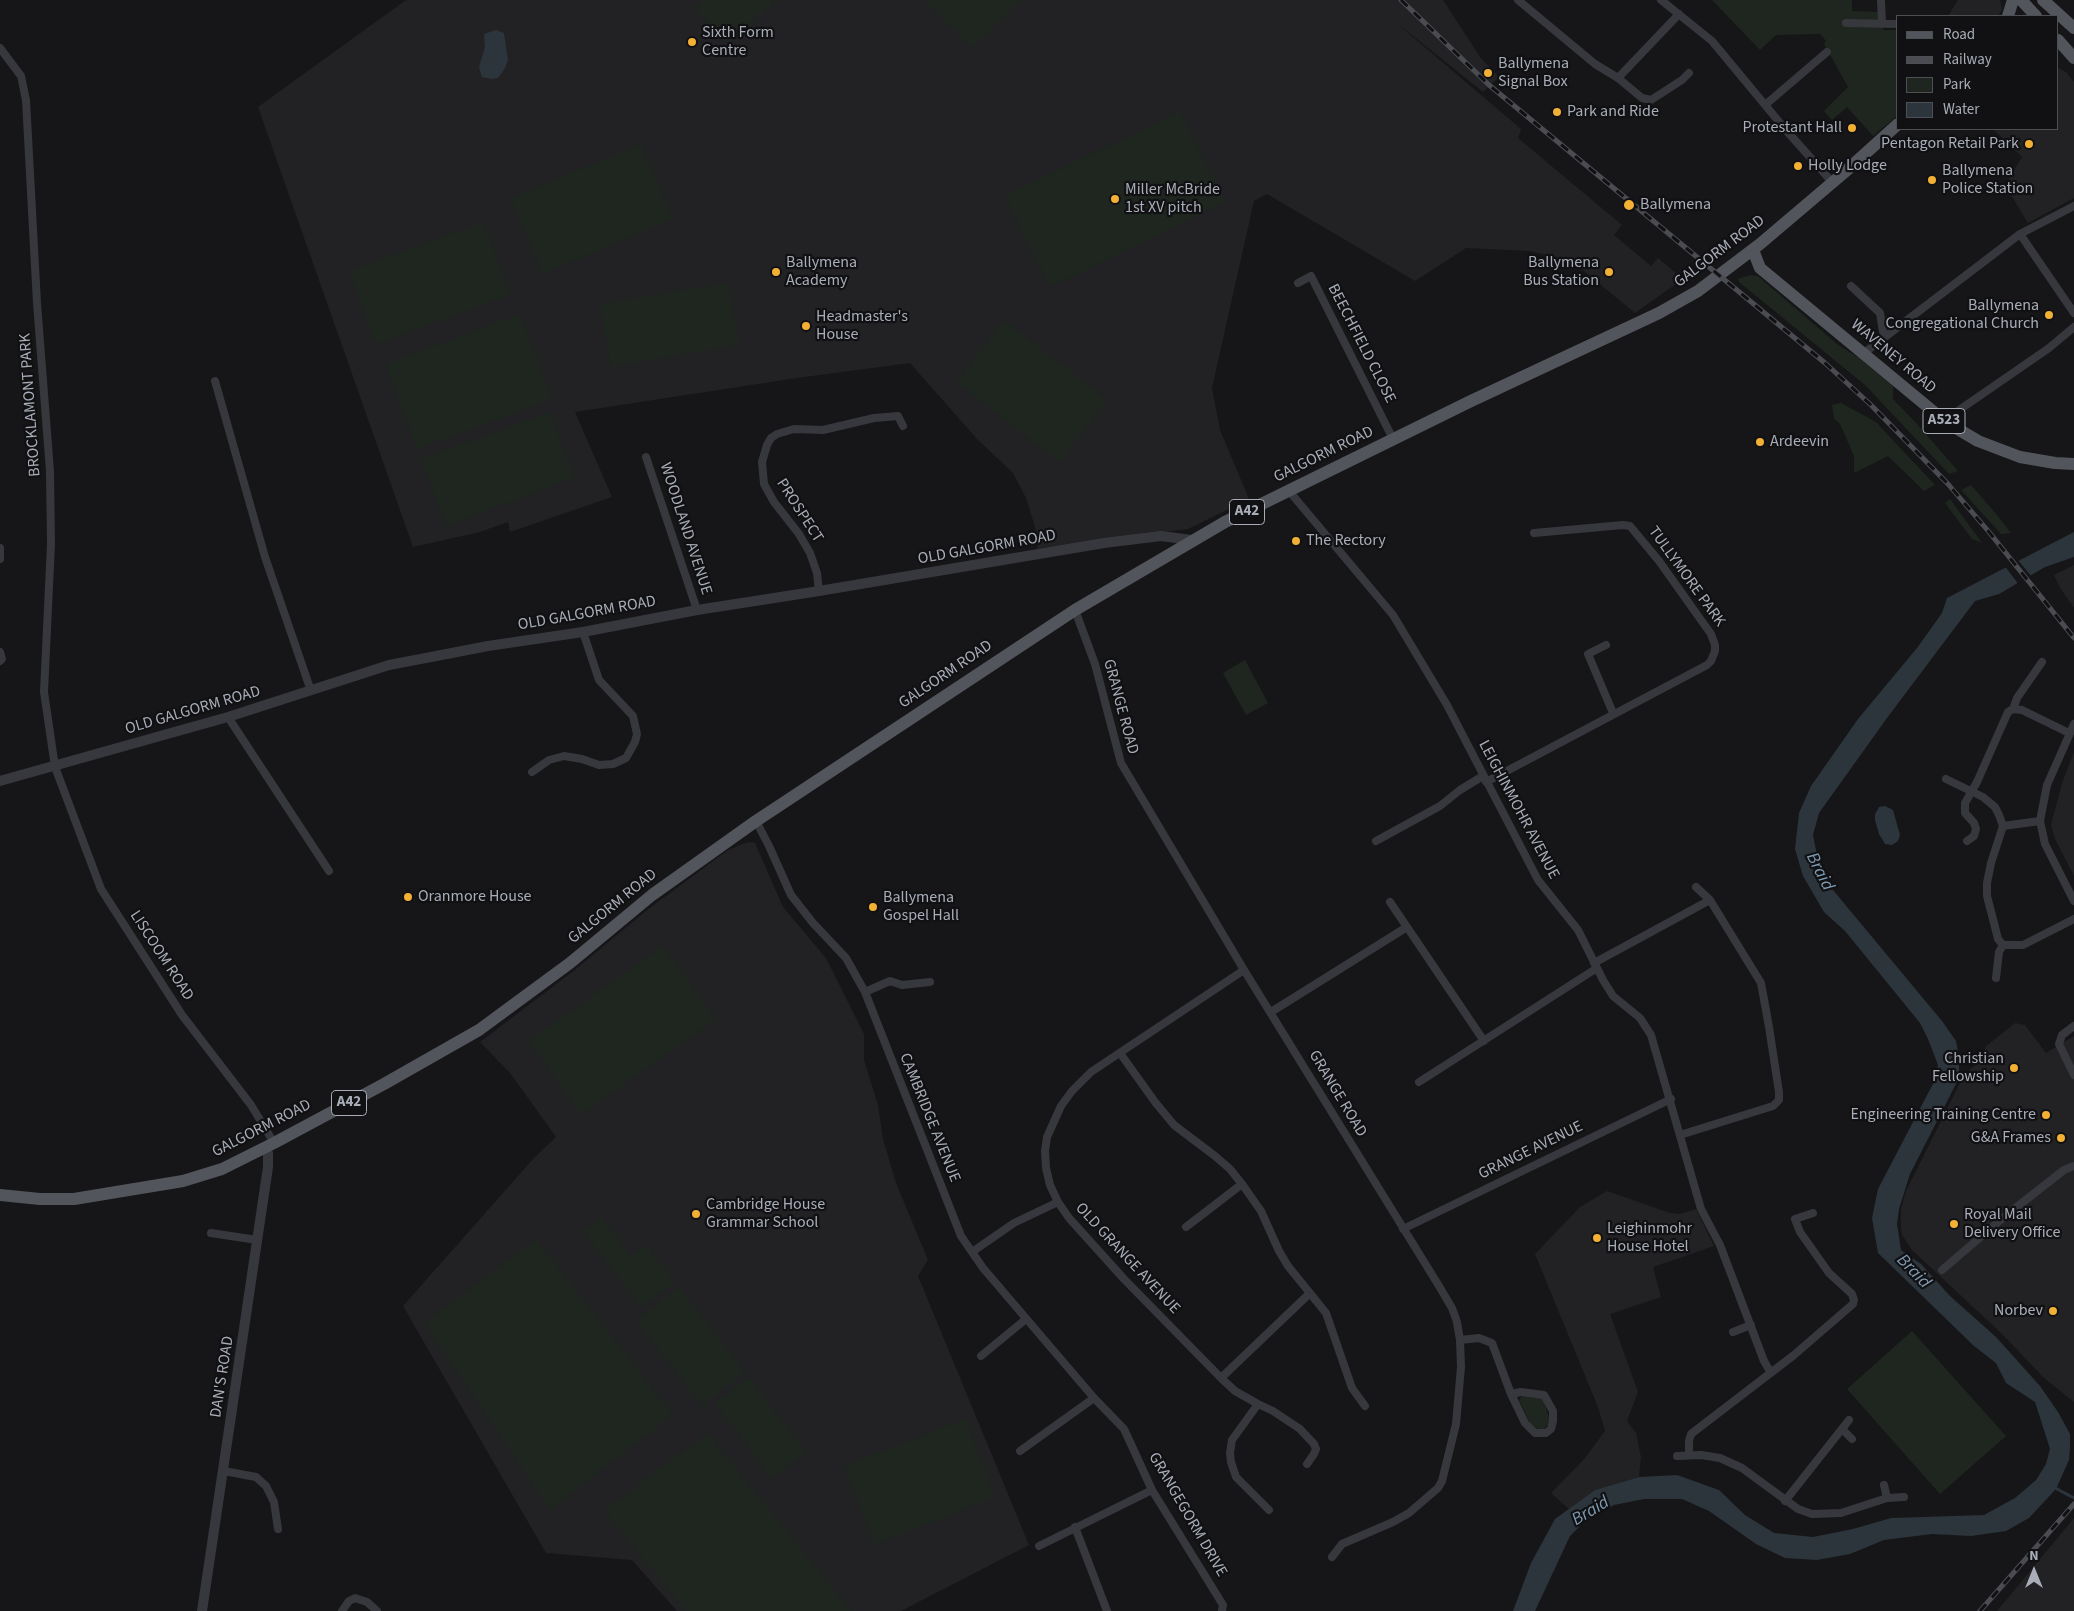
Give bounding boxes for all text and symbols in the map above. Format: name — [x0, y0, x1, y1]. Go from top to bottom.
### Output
legend — [1896, 15, 2059, 130]
place label: Sixth Form Centre — [702, 23, 774, 61]
text: Road — [1943, 24, 1975, 45]
marker: Sixth Form Centre — [686, 36, 698, 48]
text: Railway — [1943, 49, 1992, 70]
place label: Ballymena Signal Box — [1498, 54, 1569, 92]
marker: Ballymena Signal Box — [1482, 67, 1494, 79]
text: Park — [1943, 74, 1971, 95]
text: Water — [1943, 99, 1979, 120]
place label: Park and Ride — [1567, 102, 1659, 122]
marker: Park and Ride — [1551, 106, 1563, 118]
place label: Protestant Hall — [1743, 118, 1842, 138]
marker: Protestant Hall — [1846, 122, 1858, 134]
place label: Pentagon Retail Park — [1881, 134, 2019, 154]
marker: Pentagon Retail Park — [2023, 138, 2035, 150]
place label: Holly Lodge — [1808, 156, 1887, 176]
marker: Holly Lodge — [1792, 160, 1804, 172]
place label: Ballymena Police Station — [1942, 161, 2033, 199]
marker: Ballymena Police Station — [1926, 174, 1938, 186]
place label: Miller McBride 1st XV pitch — [1125, 180, 1220, 218]
marker: Miller McBride 1st XV pitch — [1109, 193, 1121, 205]
place label: Ballymena — [1640, 195, 1711, 215]
marker: Ballymena — [1622, 198, 1636, 212]
street label: GALGORM ROAD — [1671, 212, 1769, 292]
place label: Ballymena Academy — [786, 253, 857, 291]
place label: Ballymena Bus Station — [1523, 253, 1599, 291]
marker: Ballymena Academy — [770, 266, 782, 278]
marker: Ballymena Bus Station — [1603, 266, 1615, 278]
street label: BEECHFIELD CLOSE — [1323, 281, 1399, 407]
place label: Ballymena Congregational Church — [1886, 296, 2039, 334]
place label: Headmaster's House — [816, 307, 908, 345]
marker: Ballymena Congregational Church — [2043, 309, 2055, 321]
street label: WAVENEY ROAD — [1846, 316, 1940, 398]
marker: Headmaster's House — [800, 320, 812, 332]
street label: BROCKLAMONT PARK — [16, 333, 46, 477]
road number: A523 — [1923, 408, 1965, 434]
street label: GALGORM ROAD — [1271, 423, 1377, 487]
place label: Ardeevin — [1770, 432, 1829, 452]
marker: Ardeevin — [1754, 436, 1766, 448]
street label: WOODLAND AVENUE — [655, 461, 715, 597]
street label: PROSPECT — [771, 475, 827, 547]
road number: A42 — [1230, 500, 1264, 524]
street label: TULLYMORE PARK — [1643, 523, 1729, 631]
street label: OLD GALGORM ROAD — [916, 526, 1058, 570]
place label: The Rectory — [1306, 531, 1386, 551]
marker: The Rectory — [1290, 535, 1302, 547]
street label: OLD GALGORM ROAD — [516, 592, 658, 636]
street label: GALGORM ROAD — [896, 637, 996, 713]
street label: GRANGE ROAD — [1098, 657, 1142, 757]
street label: OLD GALGORM ROAD — [123, 683, 263, 739]
street label: LEIGHINMOHR AVENUE — [1473, 737, 1563, 883]
water label: Braid — [1800, 849, 1838, 895]
street label: GALGORM ROAD — [565, 865, 661, 949]
place label: Oranmore House — [418, 887, 532, 907]
place label: Ballymena Gospel Hall — [883, 888, 959, 926]
marker: Oranmore House — [402, 891, 414, 903]
marker: Ballymena Gospel Hall — [867, 901, 879, 913]
street label: LISCOOM ROAD — [125, 907, 197, 1005]
street label: GRANGE ROAD — [1304, 1047, 1370, 1141]
place label: Christian Fellowship — [1932, 1049, 2004, 1087]
street label: CAMBRIDGE AVENUE — [894, 1051, 964, 1185]
marker: Christian Fellowship — [2008, 1062, 2020, 1074]
road number: A42 — [332, 1090, 366, 1116]
street label: GALGORM ROAD — [209, 1096, 315, 1162]
place label: Engineering Training Centre — [1850, 1105, 2036, 1125]
marker: Engineering Training Centre — [2040, 1109, 2052, 1121]
street label: GRANGE AVENUE — [1476, 1117, 1586, 1185]
place label: G&A Frames — [1971, 1128, 2051, 1148]
marker: G&A Frames — [2055, 1132, 2067, 1144]
place label: Cambridge House Grammar School — [706, 1195, 825, 1233]
street label: OLD GRANGE AVENUE — [1070, 1199, 1184, 1319]
place label: Royal Mail Delivery Office — [1964, 1205, 2060, 1243]
marker: Cambridge House Grammar School — [690, 1208, 702, 1220]
marker: Royal Mail Delivery Office — [1948, 1218, 1960, 1230]
place label: Leighinmohr House Hotel — [1607, 1219, 1692, 1257]
marker: Leighinmohr House Hotel — [1591, 1232, 1603, 1244]
water label: Braid — [1891, 1250, 1935, 1294]
place label: Norbev — [1994, 1301, 2043, 1321]
marker: Norbev — [2047, 1305, 2059, 1317]
street label: DAN'S ROAD — [207, 1335, 239, 1419]
street label: GRANGEGORM DRIVE — [1144, 1449, 1230, 1581]
water label: Braid — [1568, 1493, 1614, 1531]
north arrow — [2009, 1546, 2059, 1596]
text: N — [2029, 1546, 2039, 1566]

